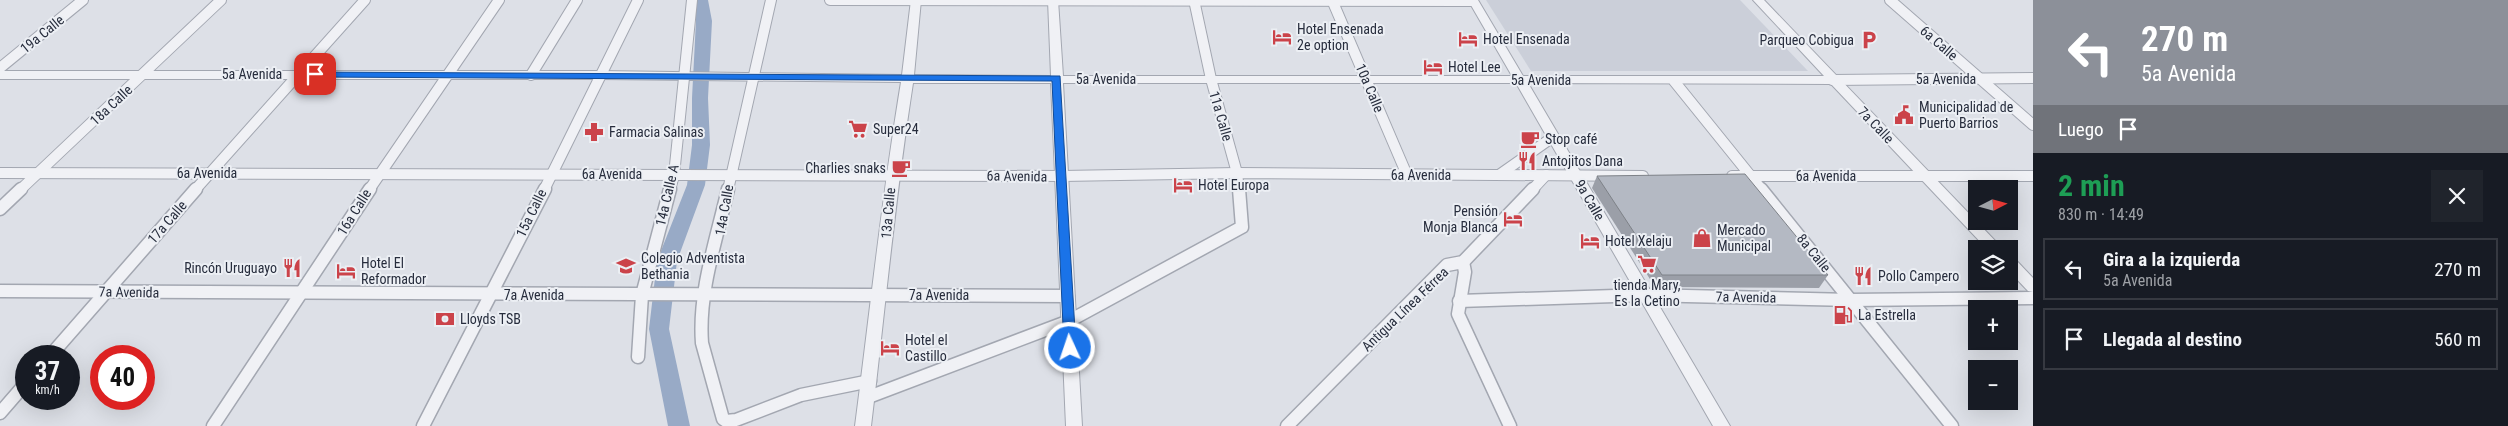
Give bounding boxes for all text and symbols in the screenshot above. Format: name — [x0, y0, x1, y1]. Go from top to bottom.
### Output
street label: 19a Calle — [17, 11, 67, 56]
text: 270 m — [2141, 19, 2228, 60]
icon: left — [2058, 20, 2123, 85]
place label: Hotel Ensenada 2e option — [1297, 21, 1384, 53]
street label: 6a Calle — [1917, 22, 1961, 64]
hotel icon: Hotel Ensenada 2e option — [1271, 26, 1293, 48]
hotel icon: Hotel Ensenada — [1457, 28, 1479, 50]
parking icon: Parqueo Cobigua — [1858, 29, 1880, 51]
place label: Hotel Ensenada — [1483, 31, 1570, 47]
place label: Parqueo Cobigua — [1759, 32, 1854, 48]
pin — [294, 53, 336, 95]
hotel icon: Hotel Lee — [1422, 56, 1444, 78]
place label: Hotel Lee — [1448, 59, 1501, 75]
icon: arrive — [301, 60, 329, 88]
street label: 10a Calle — [1353, 61, 1388, 115]
text: 5a Avenida — [2141, 61, 2236, 86]
street label: 5a Avenida — [222, 66, 282, 82]
street label: 5a Avenida — [1076, 71, 1136, 87]
street label: 5a Avenida — [1916, 71, 1976, 87]
street label: 5a Avenida — [1511, 72, 1571, 88]
street label: 18a Calle — [87, 81, 136, 128]
street label: 11a Calle — [1206, 89, 1236, 143]
place label: Municipalidad de Puerto Barrios — [1919, 99, 2014, 131]
street label: 7a Calle — [1855, 103, 1897, 147]
public building icon: Municipalidad de Puerto Barrios — [1893, 104, 1915, 126]
icon: arrive — [2114, 115, 2142, 143]
supermarket icon: Super24 — [847, 118, 869, 140]
text: Luego — [2058, 118, 2104, 141]
pharmacy icon: Farmacia Salinas — [583, 121, 605, 143]
place label: Super24 — [873, 121, 919, 137]
place label: Farmacia Salinas — [609, 124, 704, 140]
cafe icon: Stop café — [1519, 128, 1541, 150]
place label: Stop café — [1545, 131, 1598, 147]
restaurant icon: Antojitos Dana — [1516, 150, 1538, 172]
place label: Antojitos Dana — [1542, 153, 1623, 169]
cafe icon: Charlies snaks — [890, 157, 912, 179]
place label: Charlies snaks — [805, 160, 886, 176]
street label: 14a Calle A — [652, 163, 682, 227]
street label: 6a Avenida — [177, 165, 237, 181]
street label: 6a Avenida — [582, 166, 642, 182]
street label: 6a Avenida — [987, 167, 1047, 185]
street label: 6a Avenida — [1391, 167, 1451, 183]
street label: 6a Avenida — [1796, 168, 1856, 184]
text: 2 min — [2058, 168, 2125, 203]
button: close — [2431, 170, 2483, 222]
hotel icon: Hotel Europa — [1172, 174, 1194, 196]
place label: Hotel Europa — [1198, 177, 1269, 193]
street label: 9a Calle — [1572, 177, 1608, 224]
north arrow — [1968, 180, 2018, 230]
map controls — [1968, 180, 2018, 410]
street label: 14a Calle — [712, 183, 736, 237]
street label: 16a Calle — [334, 186, 375, 238]
street label: 15a Calle — [513, 186, 550, 240]
street label: 13a Calle — [878, 186, 898, 239]
street label: 17a Calle — [144, 197, 190, 247]
place label: Pensión Monja Blanca — [1423, 203, 1498, 235]
text: 830 m · 14:49 — [2058, 205, 2144, 224]
hotel icon: Pensión Monja Blanca — [1502, 208, 1524, 230]
place label: Mercado Municipal — [1717, 222, 1771, 254]
shop icon: Mercado Municipal — [1691, 227, 1713, 249]
hotel icon: Hotel Xelaju — [1579, 230, 1601, 252]
street label: 8a Calle — [1794, 231, 1834, 276]
place label: Hotel Xelaju — [1605, 233, 1672, 249]
button: layers — [1968, 240, 2018, 290]
text: Gira a la izquierda — [2103, 248, 2240, 271]
place label: Colegio Adventista Bethania — [641, 250, 745, 282]
supermarket icon: tienda Mary, Es la Cetino — [1636, 253, 1658, 275]
place label: Hotel El Reformador — [361, 255, 426, 287]
school or university icon: Colegio Adventista Bethania — [615, 255, 637, 277]
icon: left — [2060, 255, 2088, 283]
restaurant icon: Rincón Uruguayo — [281, 257, 303, 279]
text: 270 m — [2434, 258, 2481, 281]
place label: Rincón Uruguayo — [184, 260, 277, 276]
hotel icon: Hotel El Reformador — [335, 260, 357, 282]
street label: Antigua Línea Férrea — [1358, 264, 1452, 354]
restaurant icon: Pollo Campero — [1852, 265, 1874, 287]
place label: Pollo Campero — [1878, 268, 1959, 284]
text: 5a Avenida — [2103, 271, 2172, 290]
place label: tienda Mary, Es la Cetino — [1613, 277, 1681, 309]
street label: 7a Avenida — [99, 283, 159, 301]
street label: 7a Avenida — [504, 287, 564, 303]
street label: 7a Avenida — [909, 287, 969, 303]
street label: 7a Avenida — [1716, 288, 1776, 306]
button: + — [1968, 300, 2018, 350]
fuel station icon: La Estrella — [1832, 304, 1854, 326]
place label: La Estrella — [1858, 307, 1916, 323]
bank icon: Lloyds TSB — [434, 308, 456, 330]
place label: Lloyds TSB — [460, 311, 521, 327]
position arrow — [1043, 321, 1095, 373]
icon: arrive — [2060, 325, 2088, 353]
text: Llegada al destino — [2103, 328, 2242, 351]
text: 560 m — [2434, 328, 2481, 351]
place label: Hotel el Castillo — [905, 332, 948, 364]
hotel icon: Hotel el Castillo — [879, 337, 901, 359]
speed limit sign: 40 — [90, 345, 155, 410]
text: 37 — [35, 357, 60, 386]
button: − — [1968, 360, 2018, 410]
text: km/h — [35, 383, 60, 397]

